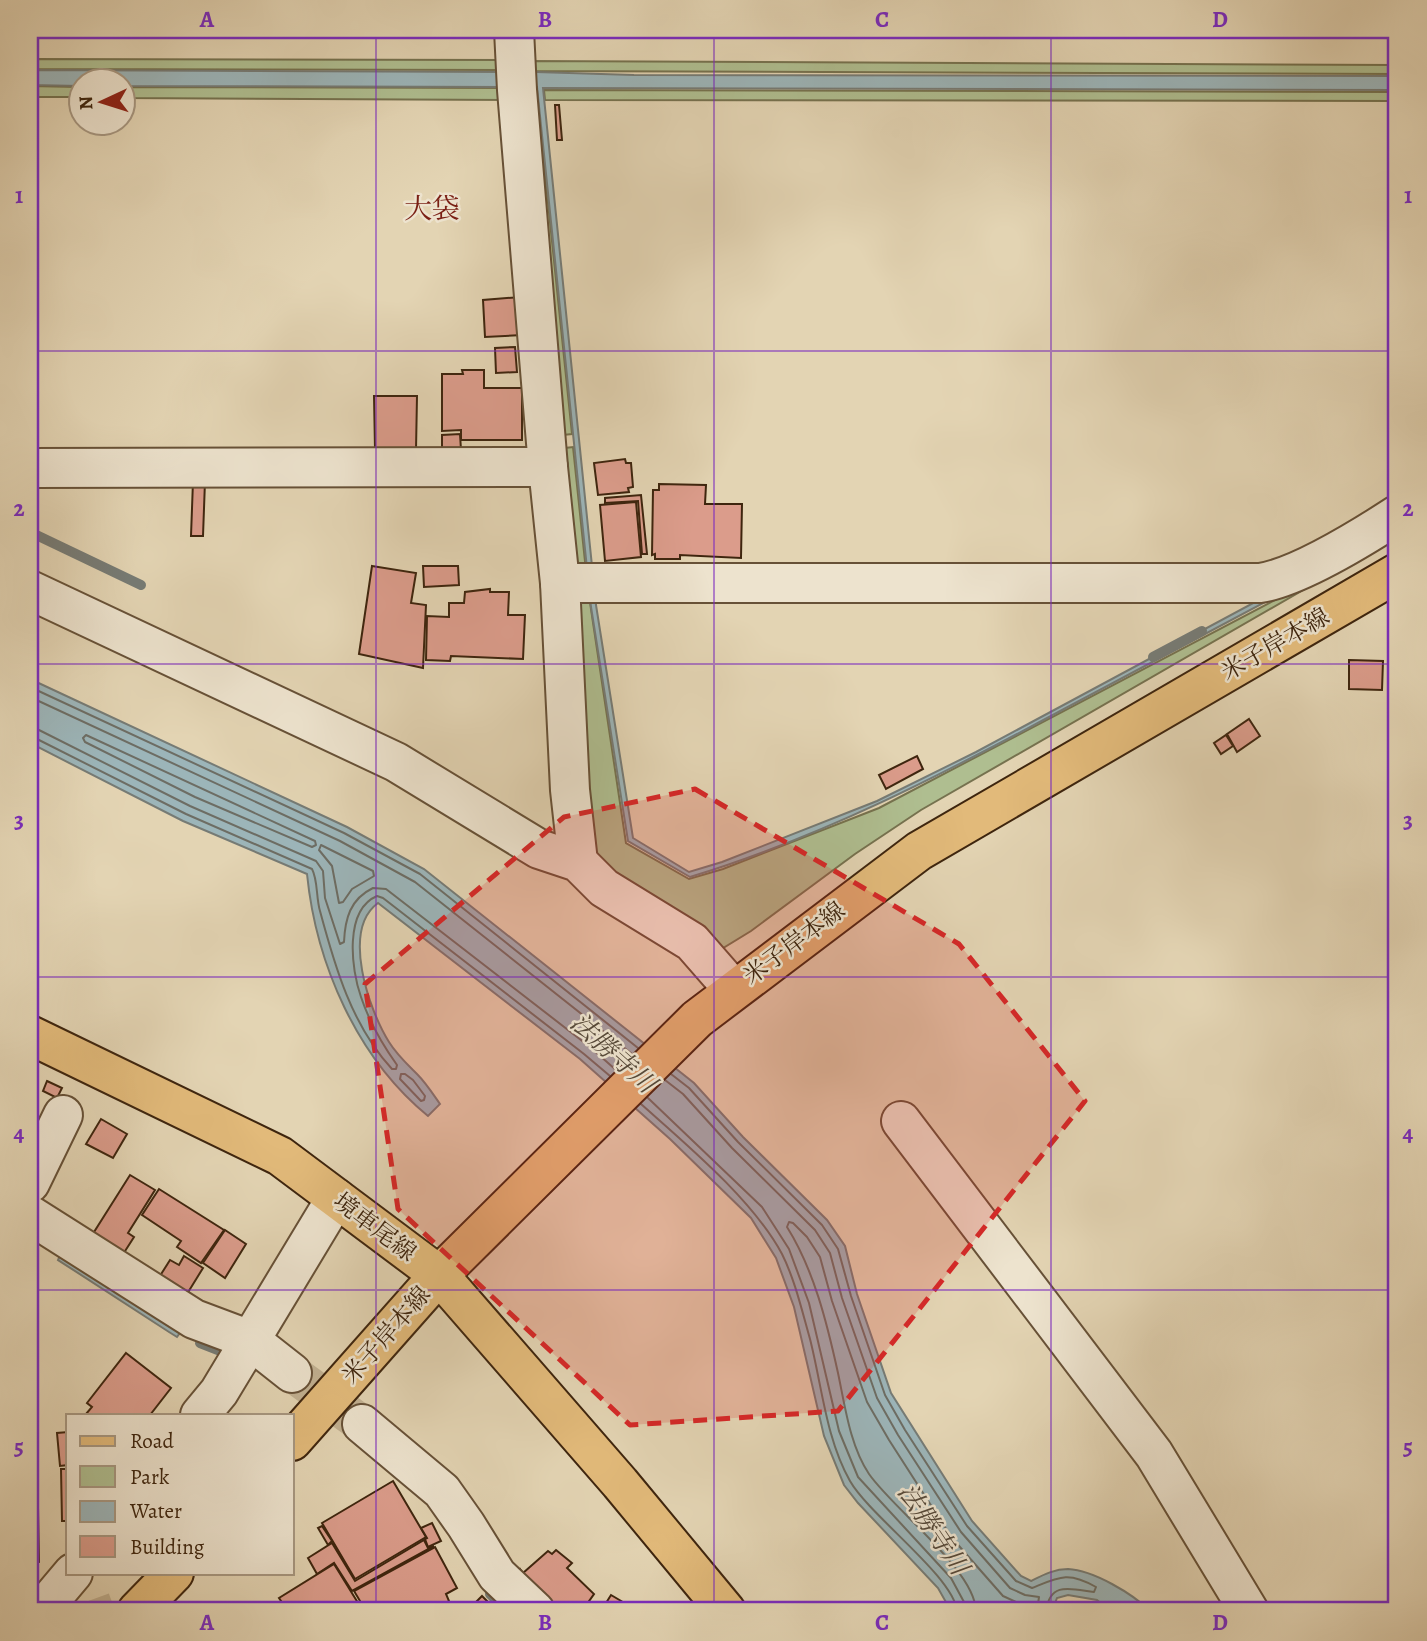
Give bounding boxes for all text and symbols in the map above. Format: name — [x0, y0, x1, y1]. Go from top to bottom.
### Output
text: A — [199, 4, 215, 35]
text: B — [538, 4, 552, 35]
text: C — [875, 4, 889, 35]
text: D — [1212, 4, 1228, 35]
north arrow — [66, 66, 136, 136]
text: N — [73, 95, 99, 111]
text: 1 — [15, 180, 23, 211]
text: 1 — [1404, 180, 1412, 211]
district label: 大袋 — [404, 190, 460, 228]
text: 2 — [13, 493, 25, 524]
text: 2 — [1402, 493, 1414, 524]
street label: 米子岸本線 — [1215, 600, 1335, 688]
text: 3 — [14, 805, 24, 836]
text: 3 — [1403, 805, 1413, 836]
street label: 米子岸本線 — [736, 894, 852, 992]
water label: 法勝寺川 — [563, 1005, 666, 1103]
text: 4 — [14, 1118, 25, 1149]
text: 4 — [1403, 1118, 1414, 1149]
street label: 境車尾線 — [327, 1185, 423, 1269]
street label: 米子岸本線 — [335, 1279, 437, 1391]
legend — [66, 1414, 294, 1574]
text: Road — [130, 1427, 174, 1455]
text: 5 — [14, 1431, 24, 1462]
text: 5 — [1403, 1431, 1413, 1462]
text: Park — [130, 1463, 170, 1491]
water label: 法勝寺川 — [889, 1476, 978, 1584]
text: Water — [129, 1497, 182, 1525]
text: Building — [130, 1533, 205, 1561]
text: A — [199, 1607, 215, 1638]
text: B — [538, 1607, 552, 1638]
text: C — [875, 1607, 889, 1638]
text: D — [1212, 1607, 1228, 1638]

